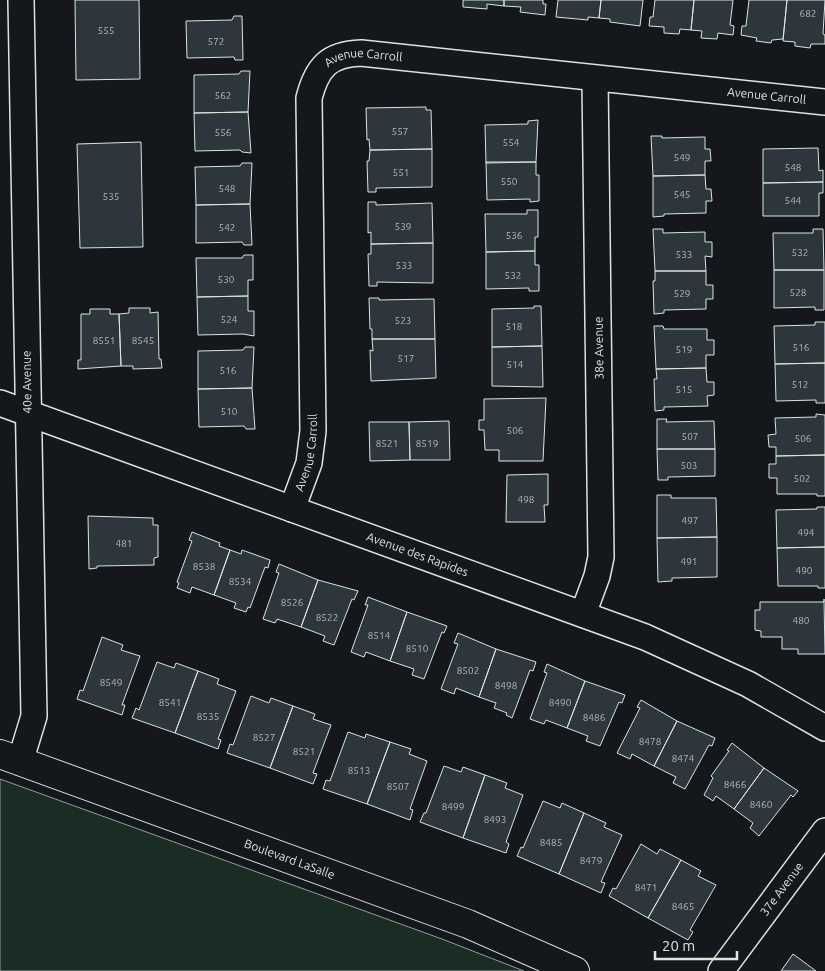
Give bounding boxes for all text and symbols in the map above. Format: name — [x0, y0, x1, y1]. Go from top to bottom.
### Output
house number: 682 — [800, 8, 816, 19]
house number: 555 — [98, 25, 114, 36]
house number: 572 — [208, 36, 224, 47]
street label: Avenue Carroll — [322, 46, 403, 69]
street label: Avenue Carroll — [727, 85, 807, 106]
house number: 562 — [215, 90, 231, 101]
house number: 557 — [392, 126, 408, 137]
house number: 556 — [215, 127, 232, 138]
house number: 554 — [503, 137, 520, 148]
house number: 549 — [674, 152, 690, 163]
house number: 548 — [785, 162, 802, 173]
house number: 551 — [393, 167, 409, 178]
house number: 550 — [501, 176, 518, 187]
house number: 548 — [219, 183, 236, 194]
house number: 545 — [674, 189, 690, 200]
house number: 535 — [103, 191, 119, 202]
house number: 544 — [785, 195, 802, 206]
house number: 539 — [395, 221, 411, 232]
house number: 542 — [219, 222, 235, 233]
house number: 536 — [506, 230, 523, 241]
house number: 532 — [792, 247, 808, 258]
house number: 533 — [676, 249, 692, 260]
house number: 533 — [396, 260, 412, 271]
house number: 532 — [505, 270, 521, 281]
house number: 530 — [218, 274, 235, 285]
house number: 528 — [790, 287, 807, 298]
house number: 529 — [674, 288, 690, 299]
house number: 524 — [221, 314, 238, 325]
house number: 523 — [395, 315, 411, 326]
street label: 38e Avenue — [591, 316, 606, 380]
house number: 518 — [506, 321, 523, 332]
house number: 8551 — [93, 335, 115, 346]
house number: 8545 — [132, 335, 154, 346]
house number: 516 — [793, 342, 810, 353]
house number: 519 — [676, 344, 692, 355]
street label: 40e Avenue — [19, 350, 34, 414]
house number: 517 — [398, 353, 414, 364]
house number: 514 — [507, 359, 524, 370]
house number: 516 — [220, 365, 237, 376]
house number: 512 — [792, 379, 808, 390]
house number: 515 — [676, 384, 692, 395]
house number: 510 — [221, 406, 238, 417]
street label: Avenue Carroll — [292, 414, 319, 493]
house number: 506 — [507, 425, 524, 436]
house number: 507 — [682, 431, 698, 442]
house number: 506 — [795, 433, 812, 444]
house number: 8521 — [376, 438, 398, 449]
house number: 8519 — [416, 438, 438, 449]
house number: 503 — [681, 460, 697, 471]
house number: 502 — [794, 473, 810, 484]
house number: 498 — [518, 494, 535, 505]
house number: 497 — [682, 515, 698, 526]
house number: 494 — [798, 527, 815, 538]
street label: Avenue des Rapides — [365, 530, 470, 578]
house number: 481 — [116, 538, 132, 549]
house number: 491 — [681, 556, 697, 567]
house number: 8538 — [193, 561, 216, 572]
house number: 490 — [796, 565, 813, 576]
house number: 8534 — [229, 576, 252, 587]
house number: 8526 — [281, 597, 304, 608]
house number: 8522 — [316, 612, 338, 623]
house number: 480 — [793, 615, 810, 626]
house number: 8514 — [368, 630, 391, 641]
house number: 8510 — [406, 643, 429, 654]
house number: 8502 — [457, 665, 479, 676]
house number: 8549 — [100, 677, 122, 688]
house number: 8498 — [495, 680, 518, 691]
house number: 8541 — [159, 697, 181, 708]
house number: 8490 — [549, 697, 572, 708]
house number: 8535 — [197, 711, 219, 722]
house number: 8486 — [583, 712, 606, 723]
house number: 8527 — [253, 732, 275, 743]
house number: 8478 — [639, 736, 662, 747]
house number: 8521 — [293, 746, 315, 757]
house number: 8474 — [672, 753, 695, 764]
house number: 8513 — [348, 765, 370, 776]
house number: 8466 — [724, 779, 747, 790]
house number: 8507 — [387, 781, 409, 792]
house number: 8460 — [750, 799, 773, 810]
house number: 8499 — [442, 801, 464, 812]
house number: 8493 — [484, 814, 506, 825]
street label: Boulevard LaSalle — [243, 836, 337, 881]
house number: 8485 — [540, 837, 562, 848]
house number: 8479 — [580, 855, 602, 866]
street label: 37e Avenue — [757, 859, 806, 918]
house number: 8471 — [635, 882, 657, 893]
house number: 8465 — [672, 901, 694, 912]
scale bar — [655, 928, 738, 960]
text: 20 m — [662, 937, 695, 954]

